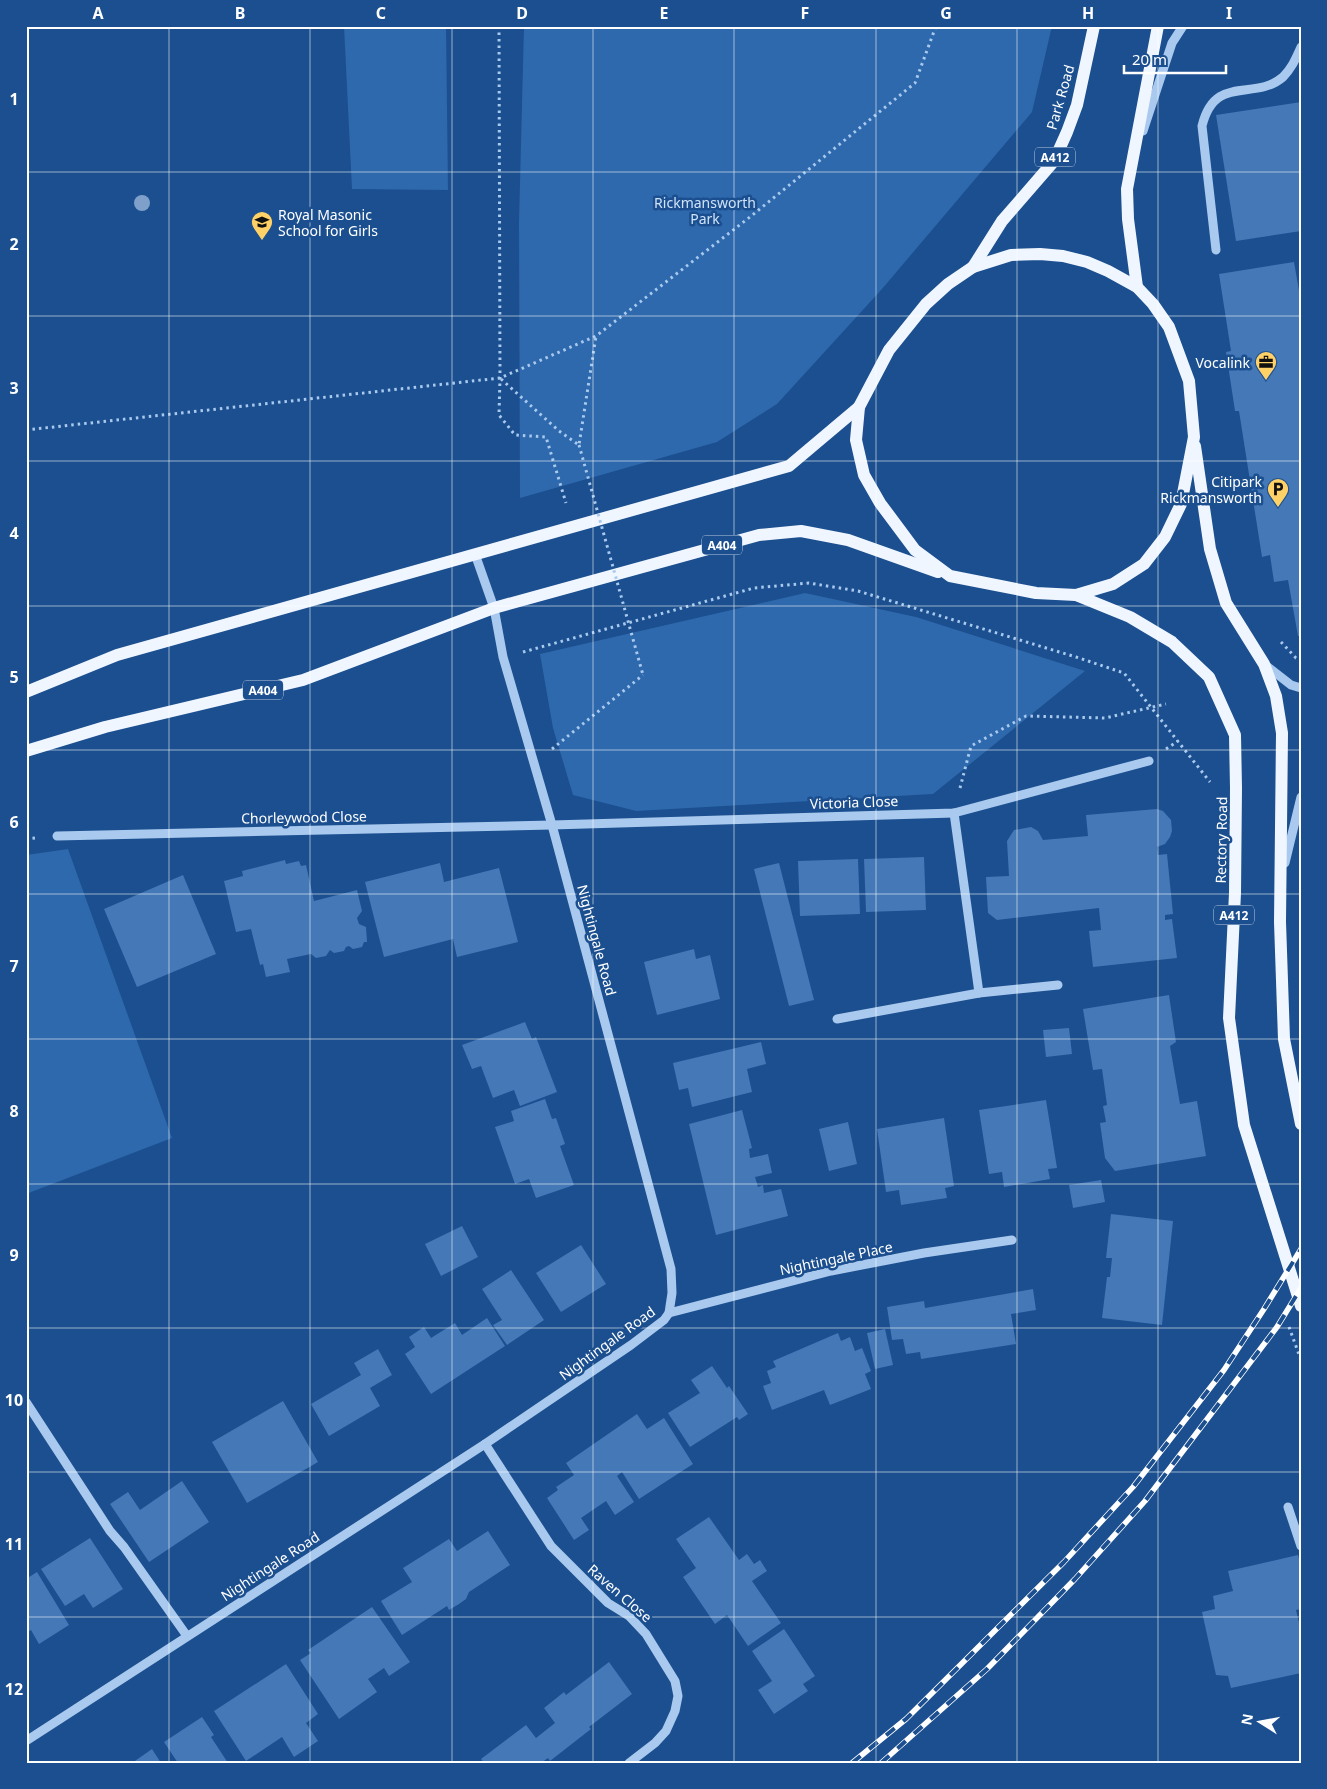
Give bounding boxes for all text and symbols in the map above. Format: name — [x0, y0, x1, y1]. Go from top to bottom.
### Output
text: A — [92, 2, 104, 24]
text: B — [235, 2, 245, 24]
text: C — [376, 2, 386, 24]
text: D — [516, 2, 528, 24]
text: E — [660, 2, 669, 24]
text: F — [801, 2, 809, 24]
text: G — [940, 2, 952, 24]
text: H — [1082, 2, 1094, 24]
text: I — [1226, 2, 1232, 24]
scale bar — [1124, 42, 1227, 74]
text: 20 m — [1132, 49, 1167, 69]
street label: Park Road — [1042, 62, 1078, 132]
text: 1 — [9, 88, 19, 110]
road number: A412 — [1035, 148, 1075, 166]
park label: Rickmansworth Park — [654, 193, 756, 228]
place label: Royal Masonic School for Girls — [278, 205, 378, 240]
school or university icon: Royal Masonic School for Girls — [250, 210, 274, 241]
text: 2 — [9, 233, 19, 255]
office icon: Vocalink — [1254, 350, 1278, 381]
place label: Vocalink — [1195, 353, 1251, 372]
text: 3 — [9, 377, 19, 399]
place label: Citipark Rickmansworth — [1160, 472, 1263, 507]
parking icon: Citipark Rickmansworth — [1266, 477, 1290, 508]
text: 4 — [9, 522, 19, 544]
road number: A404 — [702, 536, 742, 554]
text: 5 — [9, 666, 19, 688]
road number: A404 — [243, 680, 283, 700]
street label: Victoria Close — [809, 791, 899, 813]
street label: Rectory Road — [1211, 796, 1231, 884]
street label: Chorleywood Close — [241, 806, 367, 828]
text: 6 — [9, 811, 19, 833]
street label: Nightingale Road — [573, 882, 621, 998]
road number: A412 — [1214, 906, 1254, 924]
text: 7 — [9, 955, 19, 977]
text: 8 — [9, 1100, 19, 1122]
street label: Nightingale Place — [778, 1237, 894, 1279]
text: 9 — [9, 1244, 19, 1266]
street label: Nightingale Road — [555, 1302, 659, 1384]
text: 10 — [5, 1389, 23, 1411]
street label: Nightingale Road — [217, 1527, 323, 1605]
text: 11 — [5, 1533, 23, 1555]
street label: Raven Close — [584, 1560, 656, 1626]
text: 12 — [5, 1678, 23, 1700]
north arrow — [1234, 1696, 1284, 1746]
text: N — [1236, 1712, 1257, 1727]

